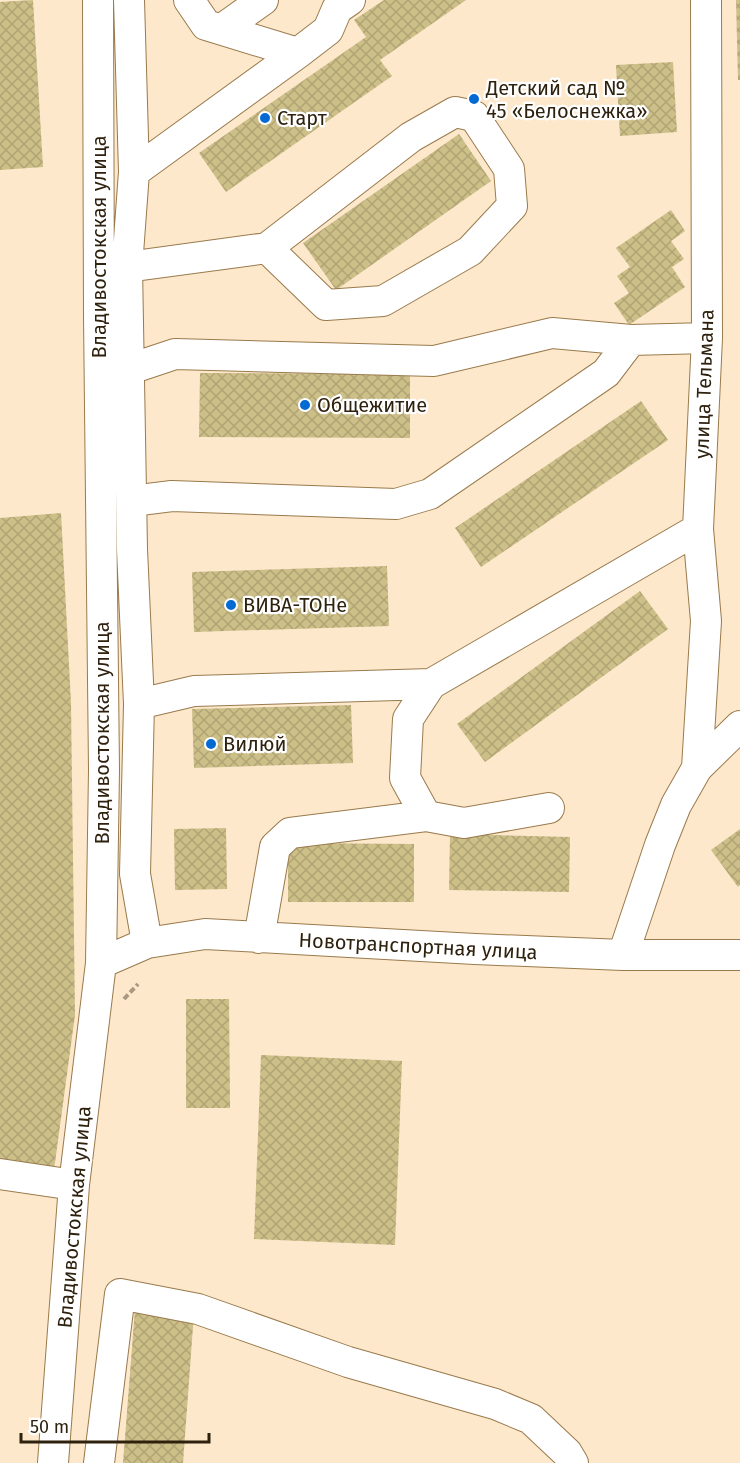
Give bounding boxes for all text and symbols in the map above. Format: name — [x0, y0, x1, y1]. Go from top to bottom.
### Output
place label: Детский сад № 45 «Белоснежка» — [485, 76, 648, 123]
marker: Детский сад № 45 «Белоснежка» — [467, 92, 481, 106]
place label: Старт — [277, 106, 328, 130]
marker: Старт — [258, 111, 272, 125]
street label: Владивостокская улица — [87, 135, 111, 359]
street label: улица Тельмана — [689, 309, 719, 459]
place label: Общежитие — [317, 393, 427, 417]
marker: Общежитие — [298, 398, 312, 412]
place label: ВИВА-ТОНе — [243, 593, 347, 617]
marker: ВИВА-ТОНе — [224, 598, 238, 612]
street label: Владивостокская улица — [90, 621, 114, 845]
place label: Вилюй — [223, 732, 286, 756]
marker: Вилюй — [204, 737, 218, 751]
street label: Новотранспортная улица — [298, 928, 538, 964]
street label: Владивостокская улица — [52, 1105, 96, 1329]
scale bar — [21, 1406, 208, 1444]
text: 50 m — [30, 1416, 69, 1438]

